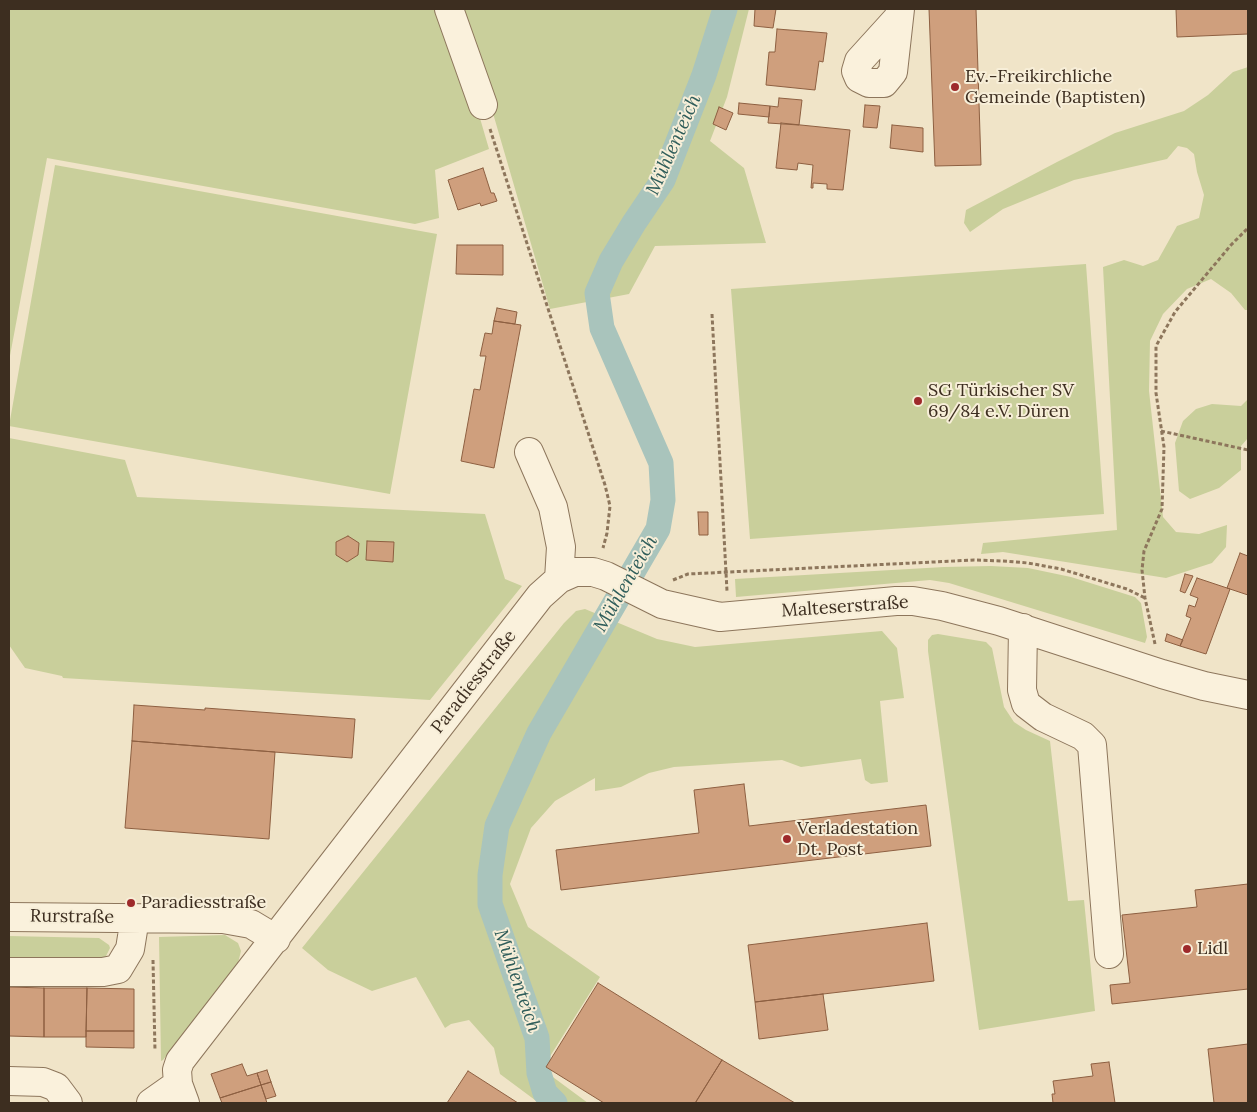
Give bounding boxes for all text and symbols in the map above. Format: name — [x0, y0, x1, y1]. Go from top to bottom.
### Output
place label: Ev.-Freikirchliche Gemeinde (Baptisten) — [965, 66, 1145, 108]
marker: Ev.-Freikirchliche Gemeinde (Baptisten) — [949, 81, 961, 93]
water label: Mühlenteich — [642, 91, 706, 199]
place label: SG Türkischer SV 69/84 e.V. Düren — [928, 380, 1074, 422]
marker: SG Türkischer SV 69/84 e.V. Düren — [912, 395, 924, 407]
water label: Mühlenteich — [589, 532, 663, 636]
street label: Malteserstraße — [781, 592, 909, 622]
street label: Paradiesstraße — [427, 626, 521, 738]
place label: Verladestation Dt. Post — [797, 818, 918, 861]
marker: Verladestation Dt. Post — [781, 833, 793, 845]
place label: Paradiesstraße — [141, 892, 266, 914]
marker: Paradiesstraße — [125, 897, 137, 909]
street label: Rurstraße — [30, 905, 114, 929]
water label: Mühlenteich — [489, 926, 545, 1036]
place label: Lidl — [1197, 938, 1228, 960]
marker: Lidl — [1181, 943, 1193, 955]

